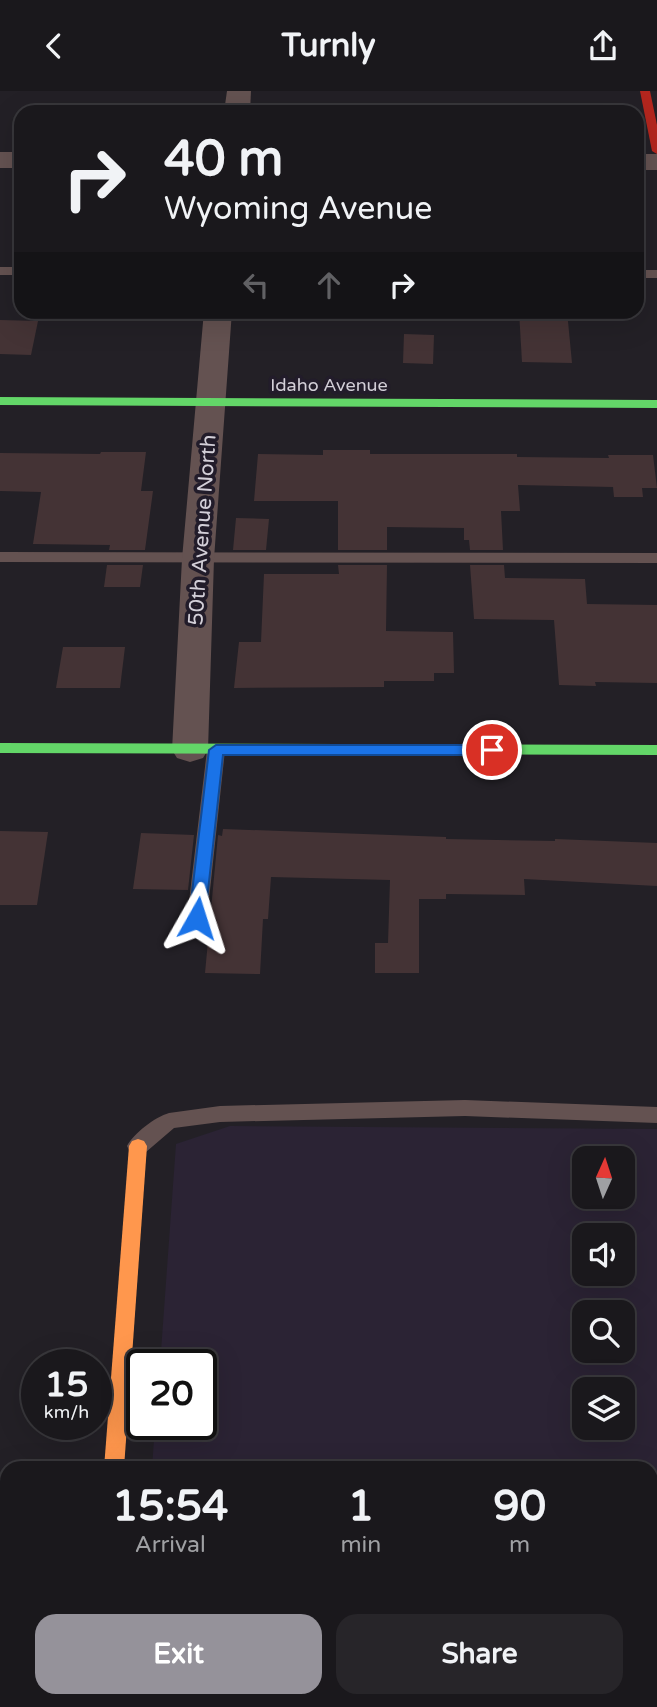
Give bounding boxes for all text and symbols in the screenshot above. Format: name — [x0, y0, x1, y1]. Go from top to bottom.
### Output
icon: back — [35, 27, 73, 65]
text: Turnly — [282, 27, 375, 65]
icon: share — [584, 27, 622, 65]
text: 40 m — [164, 130, 283, 189]
icon: right — [49, 133, 140, 224]
text: Wyoming Avenue — [164, 190, 432, 228]
icon: left — [237, 266, 275, 304]
icon: ahead — [310, 266, 348, 304]
icon: right — [383, 266, 421, 304]
street label: Idaho Avenue — [270, 374, 388, 396]
street label: 50th Avenue North — [183, 434, 222, 626]
pin — [462, 720, 522, 780]
icon: arrive — [473, 731, 511, 769]
position arrow — [160, 881, 234, 955]
north arrow — [572, 1146, 635, 1209]
map controls — [572, 1146, 635, 1440]
button: sound — [572, 1223, 635, 1286]
button: search — [572, 1300, 635, 1363]
speed limit sign: 20 — [126, 1349, 217, 1440]
text: 15 — [45, 1364, 88, 1406]
button: layers — [572, 1377, 635, 1440]
text: km/h — [44, 1401, 89, 1423]
text: 15:54 — [112, 1481, 228, 1532]
text: 1 — [348, 1481, 374, 1532]
text: 90 — [493, 1481, 546, 1532]
text: Arrival — [135, 1531, 206, 1559]
text: min — [340, 1531, 381, 1559]
text: m — [509, 1531, 530, 1559]
button: Exit — [35, 1614, 322, 1694]
button: Share — [336, 1614, 623, 1694]

